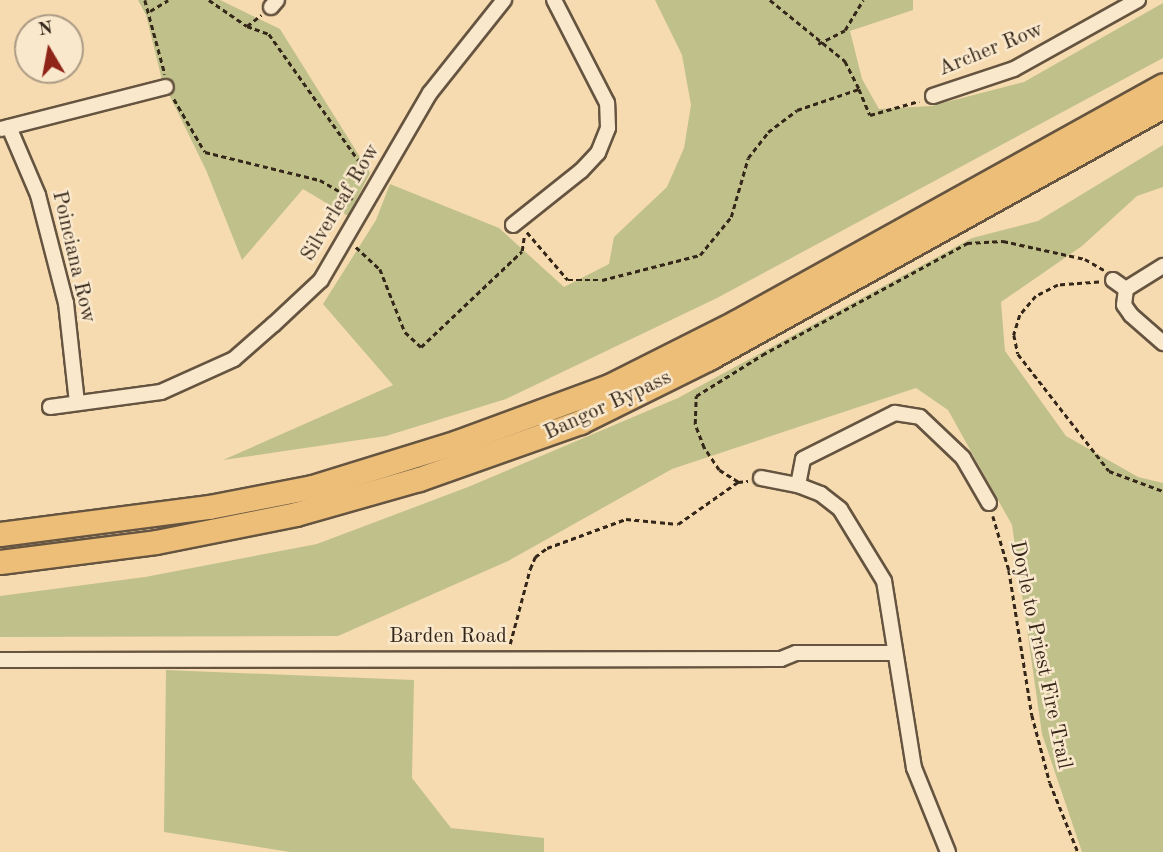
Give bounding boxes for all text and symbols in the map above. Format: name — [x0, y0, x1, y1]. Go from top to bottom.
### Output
north arrow — [14, 14, 84, 84]
street label: Archer Row — [935, 18, 1047, 82]
text: N — [37, 19, 54, 40]
street label: Silverleaf Row — [296, 140, 386, 266]
street label: Poinciana Row — [46, 188, 100, 326]
street label: Bangor Bypass — [540, 366, 676, 446]
street label: Doyle to Priest Fire Trail — [1003, 539, 1077, 771]
street label: Barden Road — [389, 624, 507, 650]

